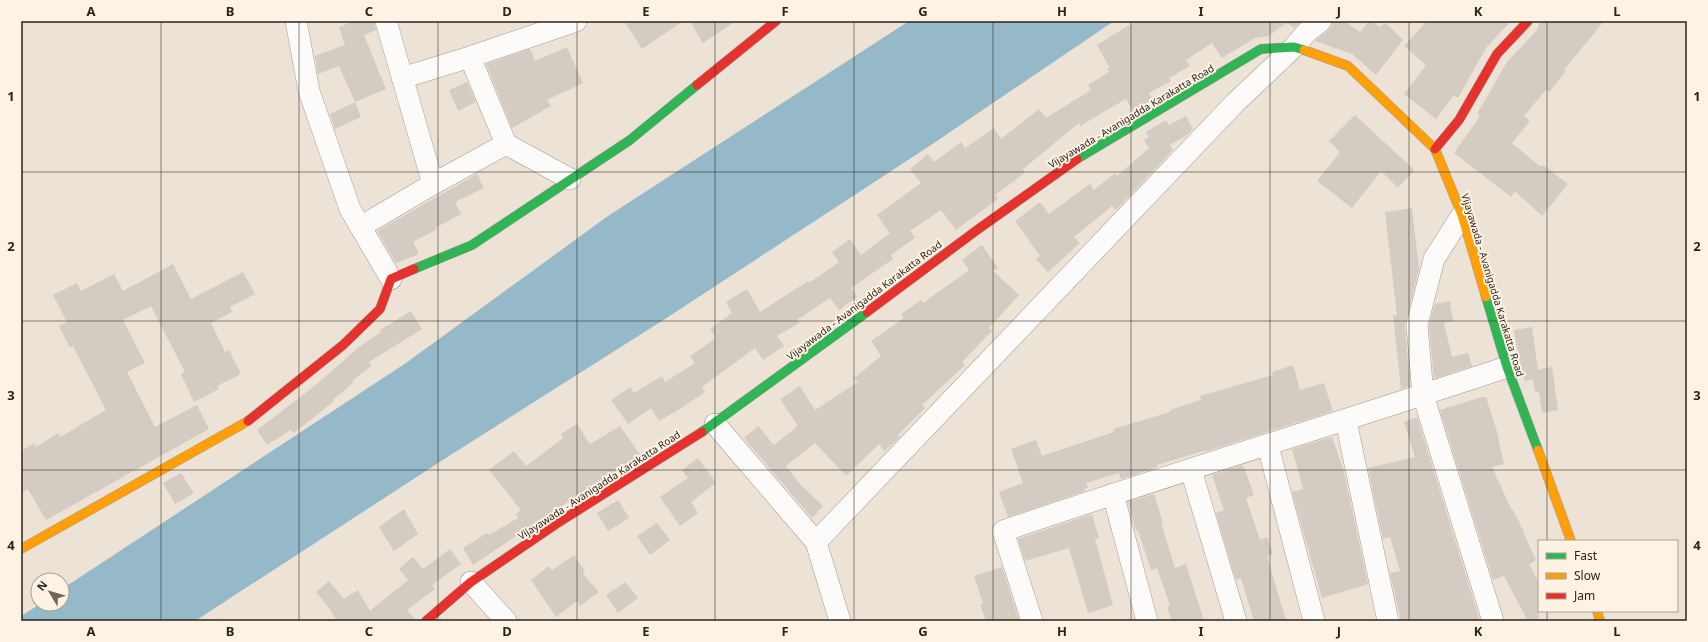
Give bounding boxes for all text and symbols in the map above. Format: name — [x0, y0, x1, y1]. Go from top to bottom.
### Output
text: A — [87, 2, 96, 20]
text: B — [226, 2, 234, 20]
text: C — [365, 2, 373, 20]
text: D — [502, 2, 512, 20]
text: E — [642, 2, 650, 20]
text: F — [781, 2, 789, 20]
text: G — [918, 2, 928, 20]
text: H — [1057, 2, 1067, 20]
text: I — [1198, 2, 1204, 20]
text: J — [1336, 2, 1341, 20]
text: K — [1474, 2, 1483, 20]
text: L — [1613, 2, 1621, 20]
street label: Vijayawada - Avanigadda Karakatta Road — [1046, 61, 1216, 171]
text: 1 — [7, 87, 15, 105]
text: 1 — [1693, 87, 1701, 105]
street label: Vijayawada - Avanigadda Karakatta Road — [1458, 192, 1528, 378]
text: 2 — [7, 237, 15, 255]
street label: Vijayawada - Avanigadda Karakatta Road — [784, 237, 944, 363]
text: 2 — [1693, 237, 1701, 255]
text: 3 — [7, 386, 15, 404]
text: 3 — [1693, 386, 1701, 404]
street label: Vijayawada - Avanigadda Karakatta Road — [515, 427, 683, 543]
text: 4 — [7, 536, 15, 554]
text: 4 — [1693, 536, 1701, 554]
legend — [1538, 540, 1678, 612]
text: Fast — [1574, 547, 1598, 564]
text: Slow — [1574, 567, 1601, 584]
north arrow — [30, 572, 70, 612]
text: N — [33, 577, 50, 594]
text: Jam — [1573, 587, 1595, 604]
text: A — [87, 622, 96, 640]
text: B — [226, 622, 234, 640]
text: C — [365, 622, 373, 640]
text: D — [502, 622, 512, 640]
text: E — [642, 622, 650, 640]
text: F — [781, 622, 789, 640]
text: G — [918, 622, 928, 640]
text: H — [1057, 622, 1067, 640]
text: I — [1198, 622, 1204, 640]
text: J — [1336, 622, 1341, 640]
text: K — [1474, 622, 1483, 640]
text: L — [1613, 622, 1621, 640]

